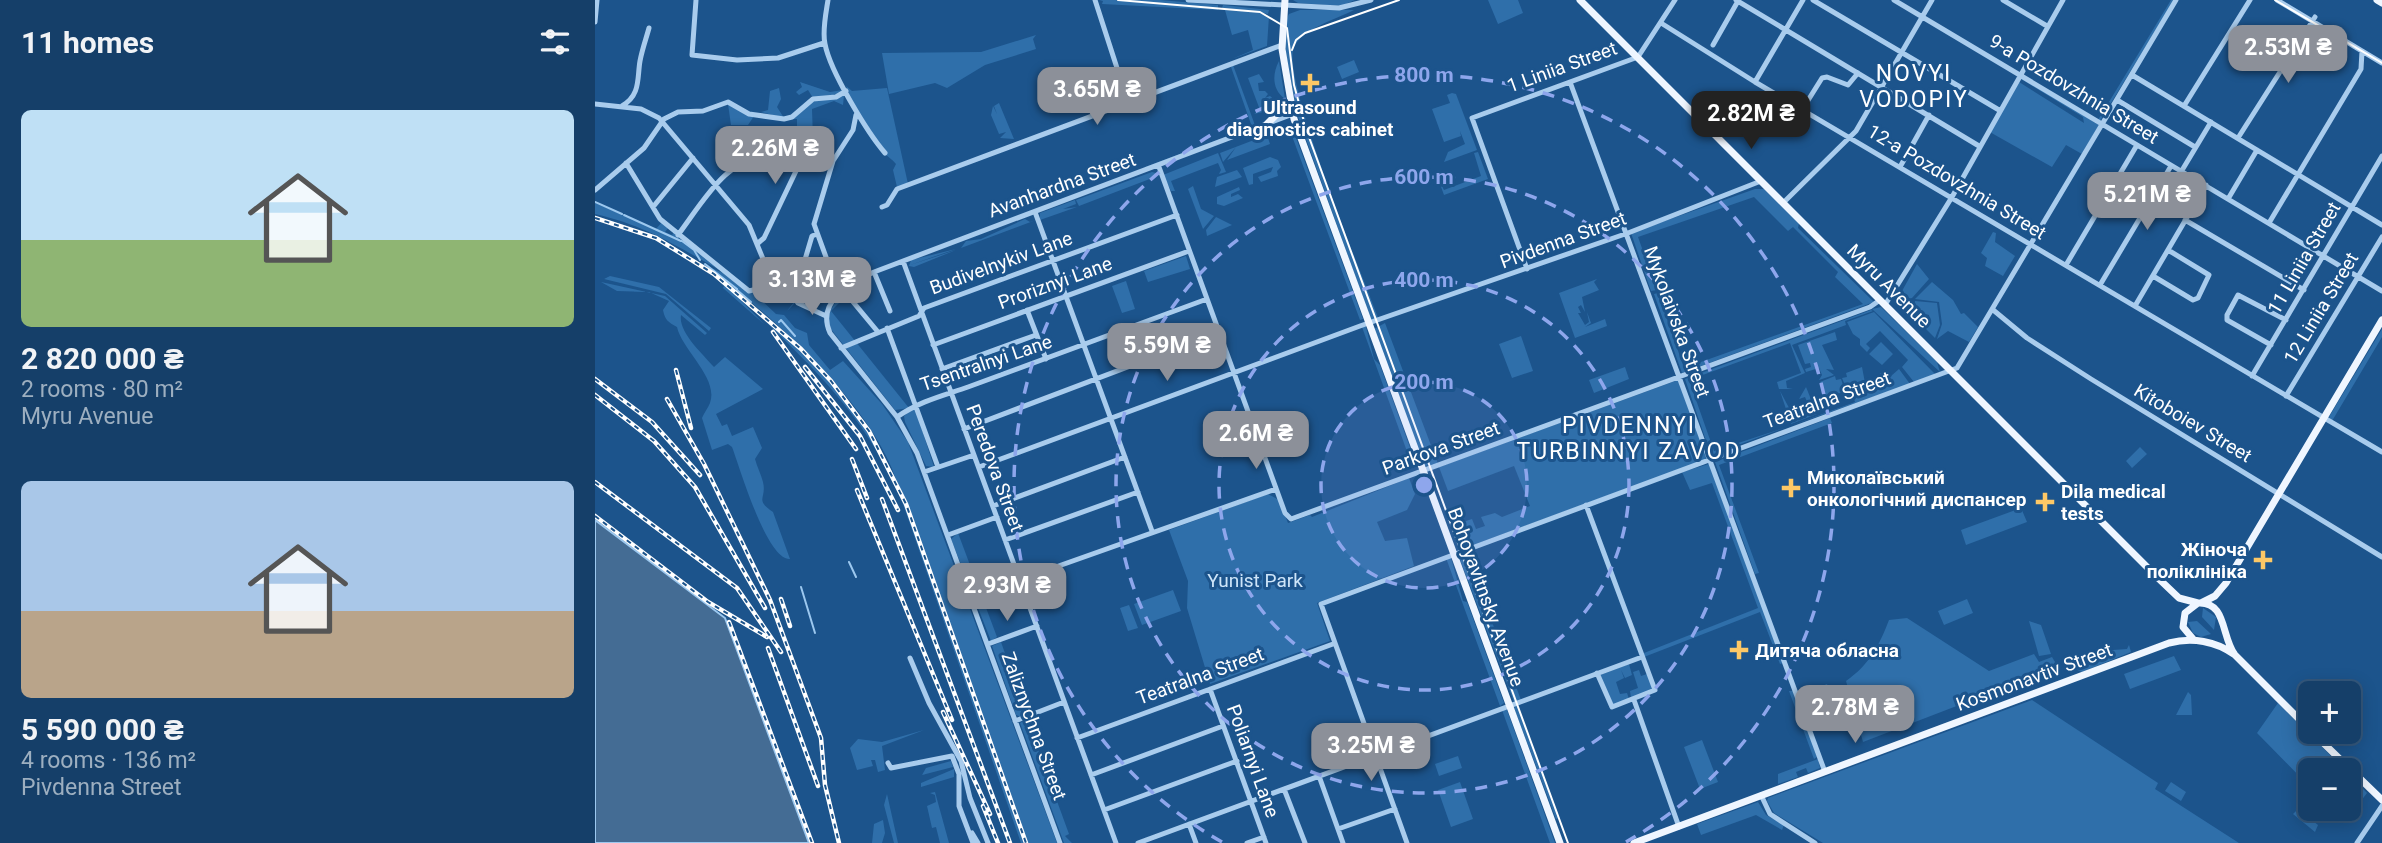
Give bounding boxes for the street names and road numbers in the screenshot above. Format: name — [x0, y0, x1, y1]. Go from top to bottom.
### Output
street label: 9-a Pozdovzhnia Street — [1985, 29, 2163, 149]
street label: 1 Liniia Street — [1504, 37, 1620, 97]
street label: 12-a Pozdovzhnia Street — [1864, 120, 2050, 244]
street label: Avanhardna Street — [985, 148, 1139, 222]
street label: 11 Liniia Street — [2263, 198, 2345, 318]
street label: Pivdenna Street — [1497, 207, 1629, 273]
street label: Budivelnykiv Lane — [926, 227, 1076, 299]
street label: Myru Avenue — [1842, 239, 1936, 333]
street label: Mykolaivska Street — [1639, 243, 1715, 401]
street label: 12 Liniia Street — [2279, 248, 2363, 368]
street label: Proriznyi Lane — [995, 252, 1115, 314]
street label: Tsentralnyi Lane — [917, 330, 1055, 396]
street label: Teatralna Street — [1760, 366, 1894, 434]
street label: Kitoboiev Street — [2130, 379, 2256, 467]
street label: Peredova Street — [961, 401, 1029, 535]
street label: Parkova Street — [1379, 416, 1503, 480]
street label: Bohoyavltnsky Avenue — [1443, 504, 1529, 690]
street label: Kosmonavtiv Street — [1953, 638, 2115, 716]
street label: Teatralna Street — [1133, 642, 1267, 710]
street label: Zaliznychna Street — [997, 649, 1071, 803]
street label: Poliarnyi Lane — [1222, 701, 1284, 821]

